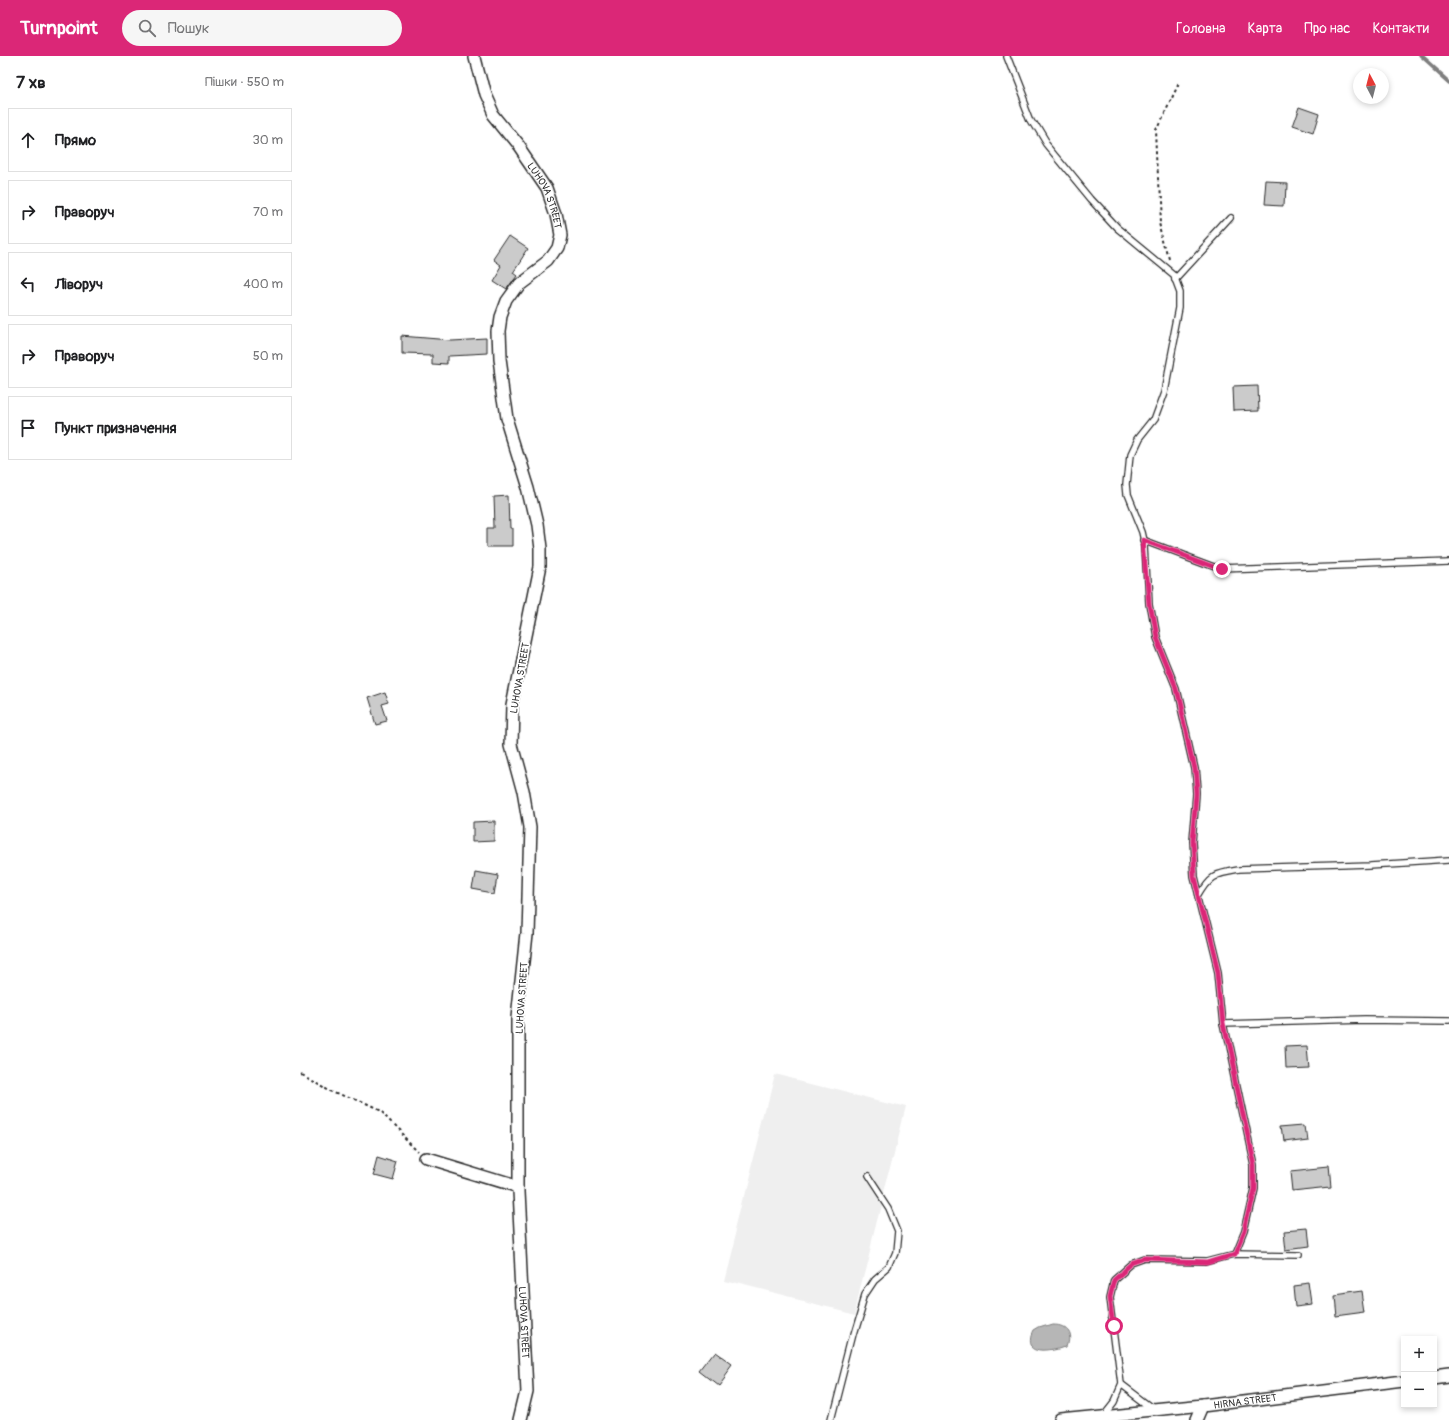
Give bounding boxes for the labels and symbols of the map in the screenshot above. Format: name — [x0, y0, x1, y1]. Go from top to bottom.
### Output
north arrow — [1353, 68, 1389, 104]
street label: LUHOVA STREET — [524, 160, 564, 230]
route end — [1213, 560, 1231, 578]
street label: LUHOVA STREET — [508, 641, 532, 715]
street label: LUHOVA STREET — [514, 961, 531, 1034]
street label: LUHOVA STREET — [516, 1286, 531, 1359]
route start — [1105, 1317, 1123, 1335]
street label: HIRNA STREET — [1213, 1392, 1278, 1412]

